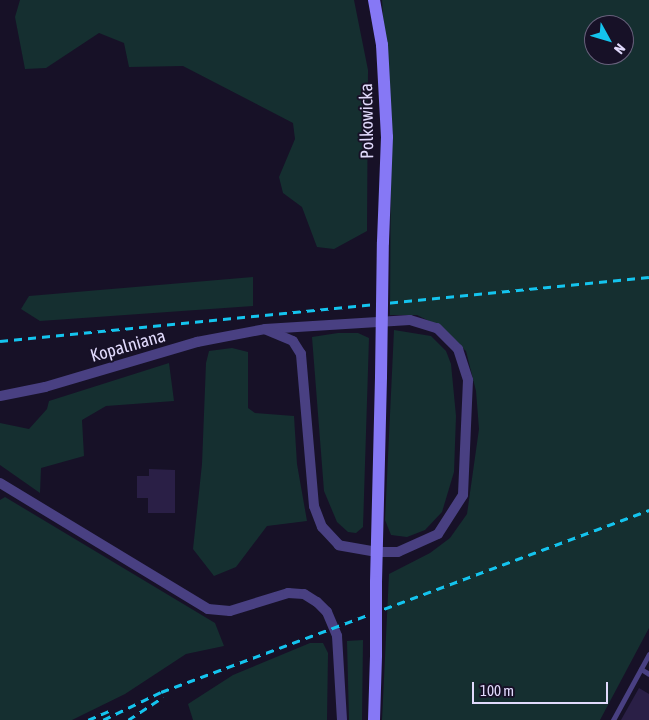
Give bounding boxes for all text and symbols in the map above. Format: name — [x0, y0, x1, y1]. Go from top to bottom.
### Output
north arrow — [584, 15, 634, 65]
text: N — [611, 41, 629, 57]
street label: Polkowicka — [356, 83, 378, 159]
street label: Kopalniana — [88, 325, 168, 367]
scale bar — [474, 672, 610, 704]
text: 100 m — [480, 682, 514, 699]

